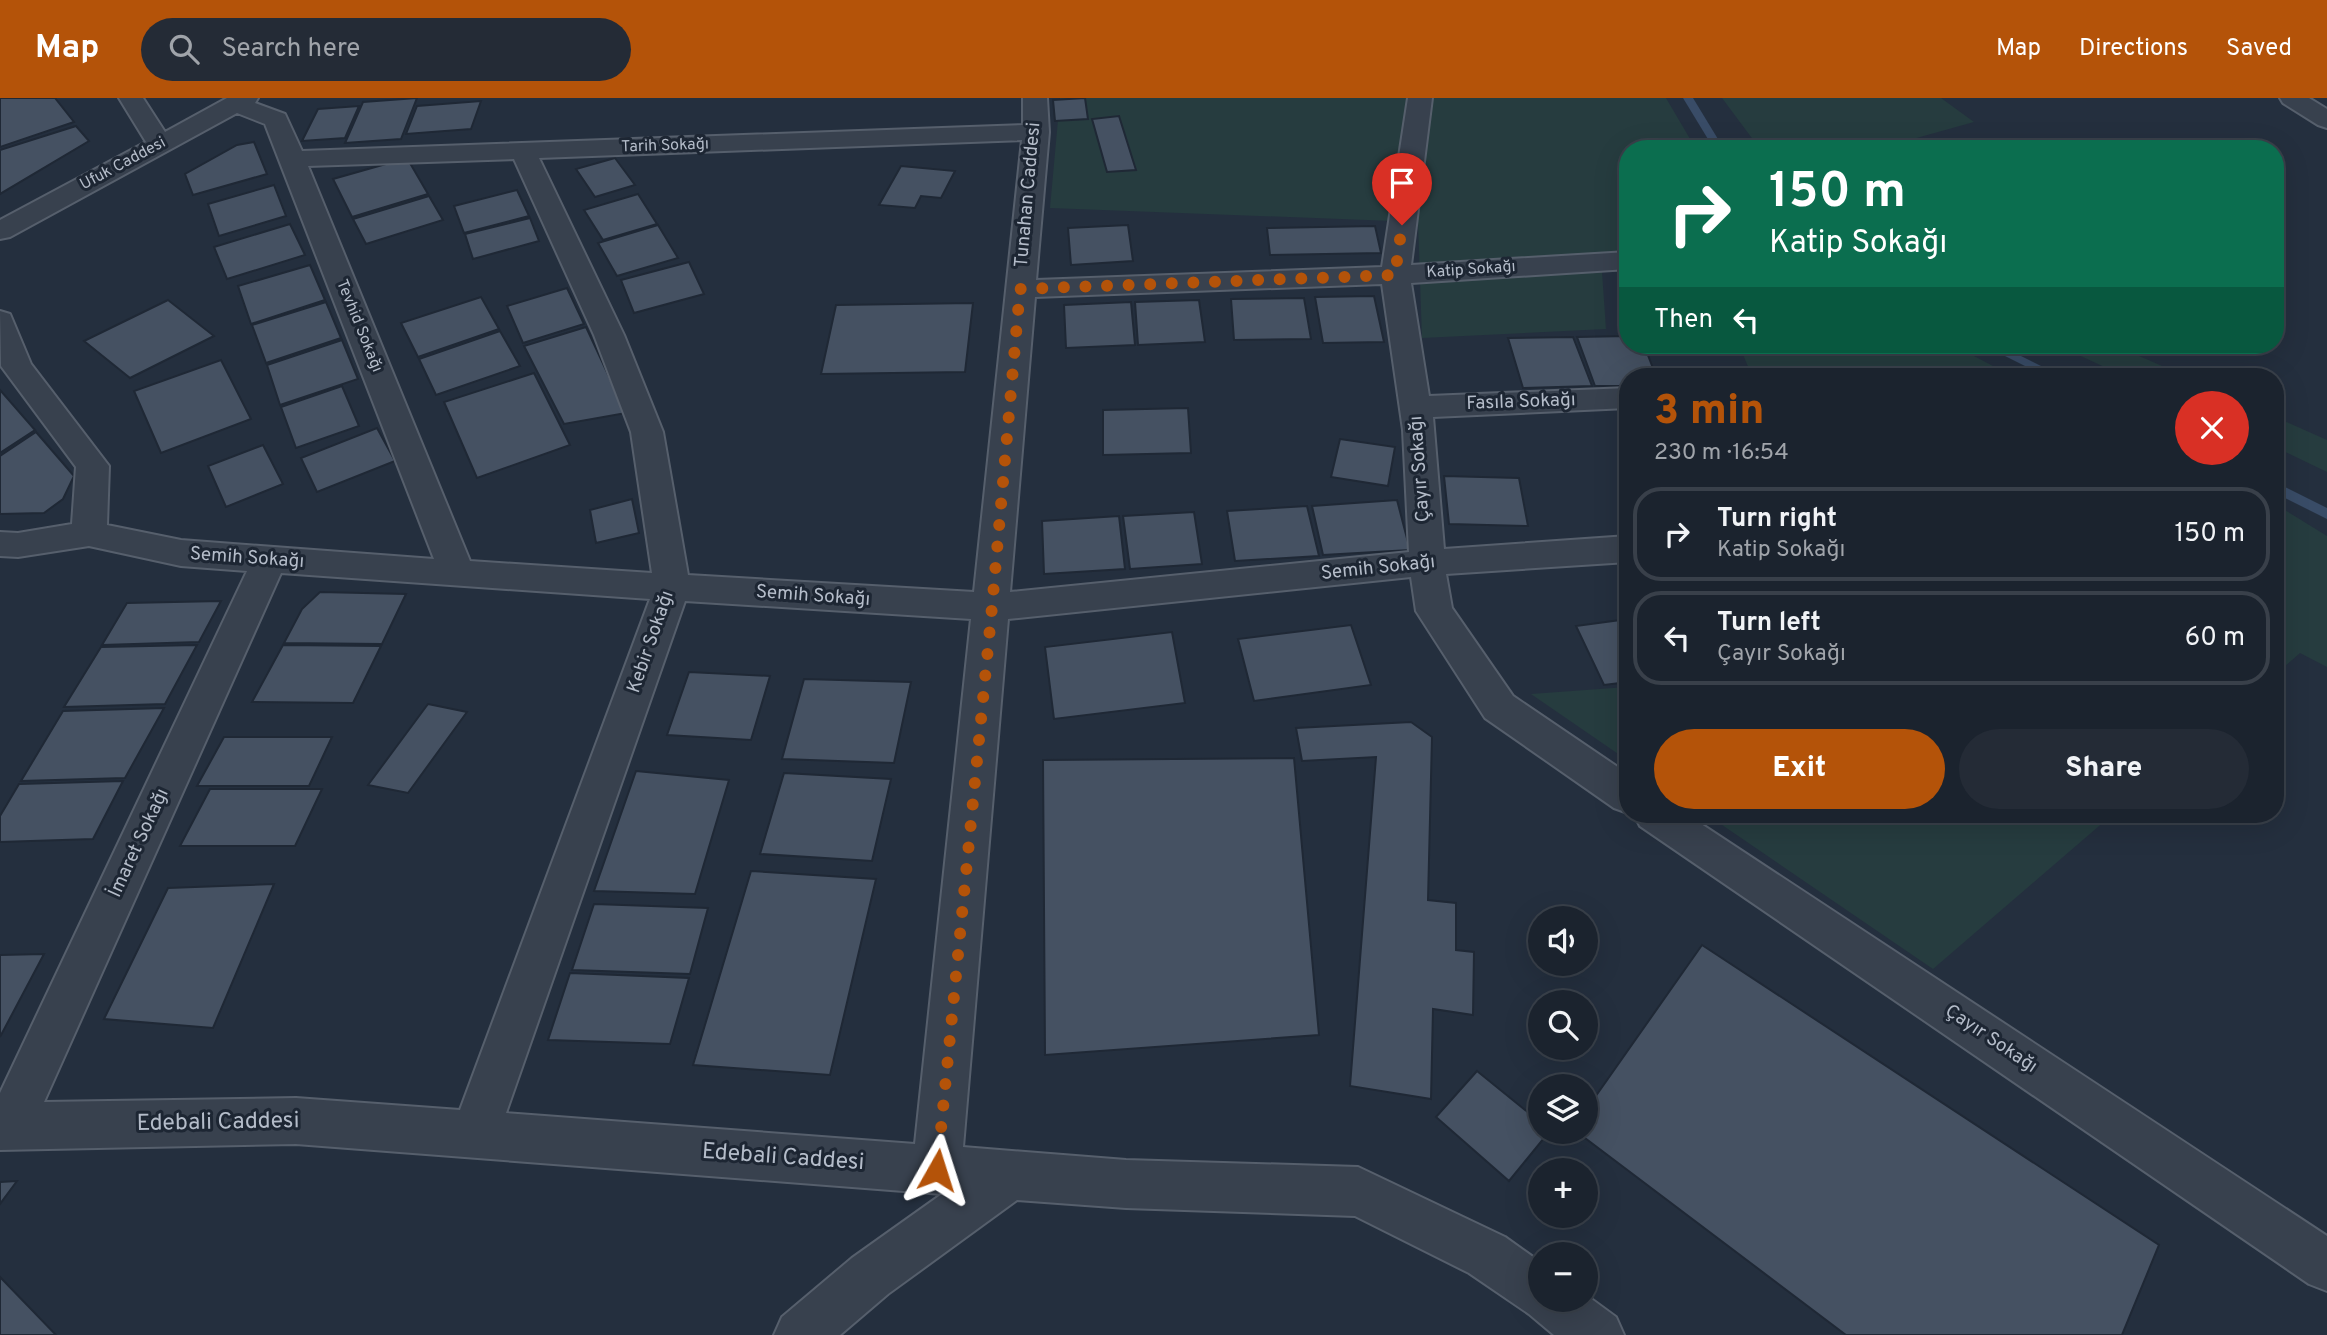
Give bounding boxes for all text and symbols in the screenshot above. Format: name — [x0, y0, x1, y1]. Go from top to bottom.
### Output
search box — [141, 18, 631, 81]
text: Map — [35, 28, 99, 70]
icon: search — [165, 30, 203, 68]
text: Search here — [221, 33, 360, 66]
text: Map — [1996, 34, 2041, 64]
text: Directions — [2079, 34, 2188, 64]
text: Saved — [2226, 34, 2292, 64]
street label: Tunahan Caddesi — [1010, 121, 1046, 269]
street label: Ufuk Caddesi — [77, 133, 169, 195]
street label: Tarih Sokağı — [621, 134, 709, 158]
pin — [1372, 153, 1432, 225]
text: 150 m — [1769, 163, 1906, 225]
icon: arrive — [1383, 164, 1421, 202]
icon: right — [1654, 168, 1745, 259]
text: Katip Sokağı — [1769, 224, 1947, 264]
street label: Katip Sokağı — [1426, 257, 1516, 283]
street label: Tevhid Sokağı — [331, 277, 387, 375]
icon: left — [1727, 301, 1765, 339]
text: Then — [1654, 304, 1713, 337]
text: 3 min — [1654, 386, 1765, 439]
street label: Fasıla Sokağı — [1466, 388, 1576, 416]
button: close — [2175, 391, 2249, 465]
street label: Çayır Sokağı — [1404, 415, 1436, 523]
text: 230 m · 16:54 — [1654, 439, 1789, 468]
text: Turn right — [1717, 503, 1837, 536]
icon: right — [1658, 515, 1696, 553]
text: 150 m — [2174, 518, 2245, 551]
text: Katip Sokağı — [1717, 536, 1845, 565]
street label: Semih Sokağı — [189, 542, 305, 574]
street label: Semih Sokağı — [1320, 550, 1436, 586]
street label: Semih Sokağı — [755, 580, 871, 612]
street label: Kebir Sokağı — [622, 588, 680, 696]
text: Turn left — [1717, 607, 1821, 640]
icon: left — [1658, 619, 1696, 657]
text: 60 m — [2185, 622, 2245, 655]
text: Çayır Sokağı — [1717, 640, 1846, 669]
button: Exit — [1654, 729, 1945, 809]
button: Share — [1959, 729, 2249, 809]
street label: İmaret Sokağı — [102, 784, 175, 901]
map controls — [1528, 906, 1598, 1312]
button: sound — [1528, 906, 1598, 976]
button: search — [1528, 990, 1598, 1060]
street label: Çayır Sokağı — [1940, 999, 2042, 1079]
button: layers — [1528, 1074, 1598, 1144]
street label: Edebali Caddesi — [136, 1107, 300, 1139]
position arrow — [900, 1133, 974, 1207]
street label: Edebali Caddesi — [701, 1138, 865, 1178]
button: + — [1528, 1158, 1598, 1228]
button: − — [1528, 1242, 1598, 1312]

